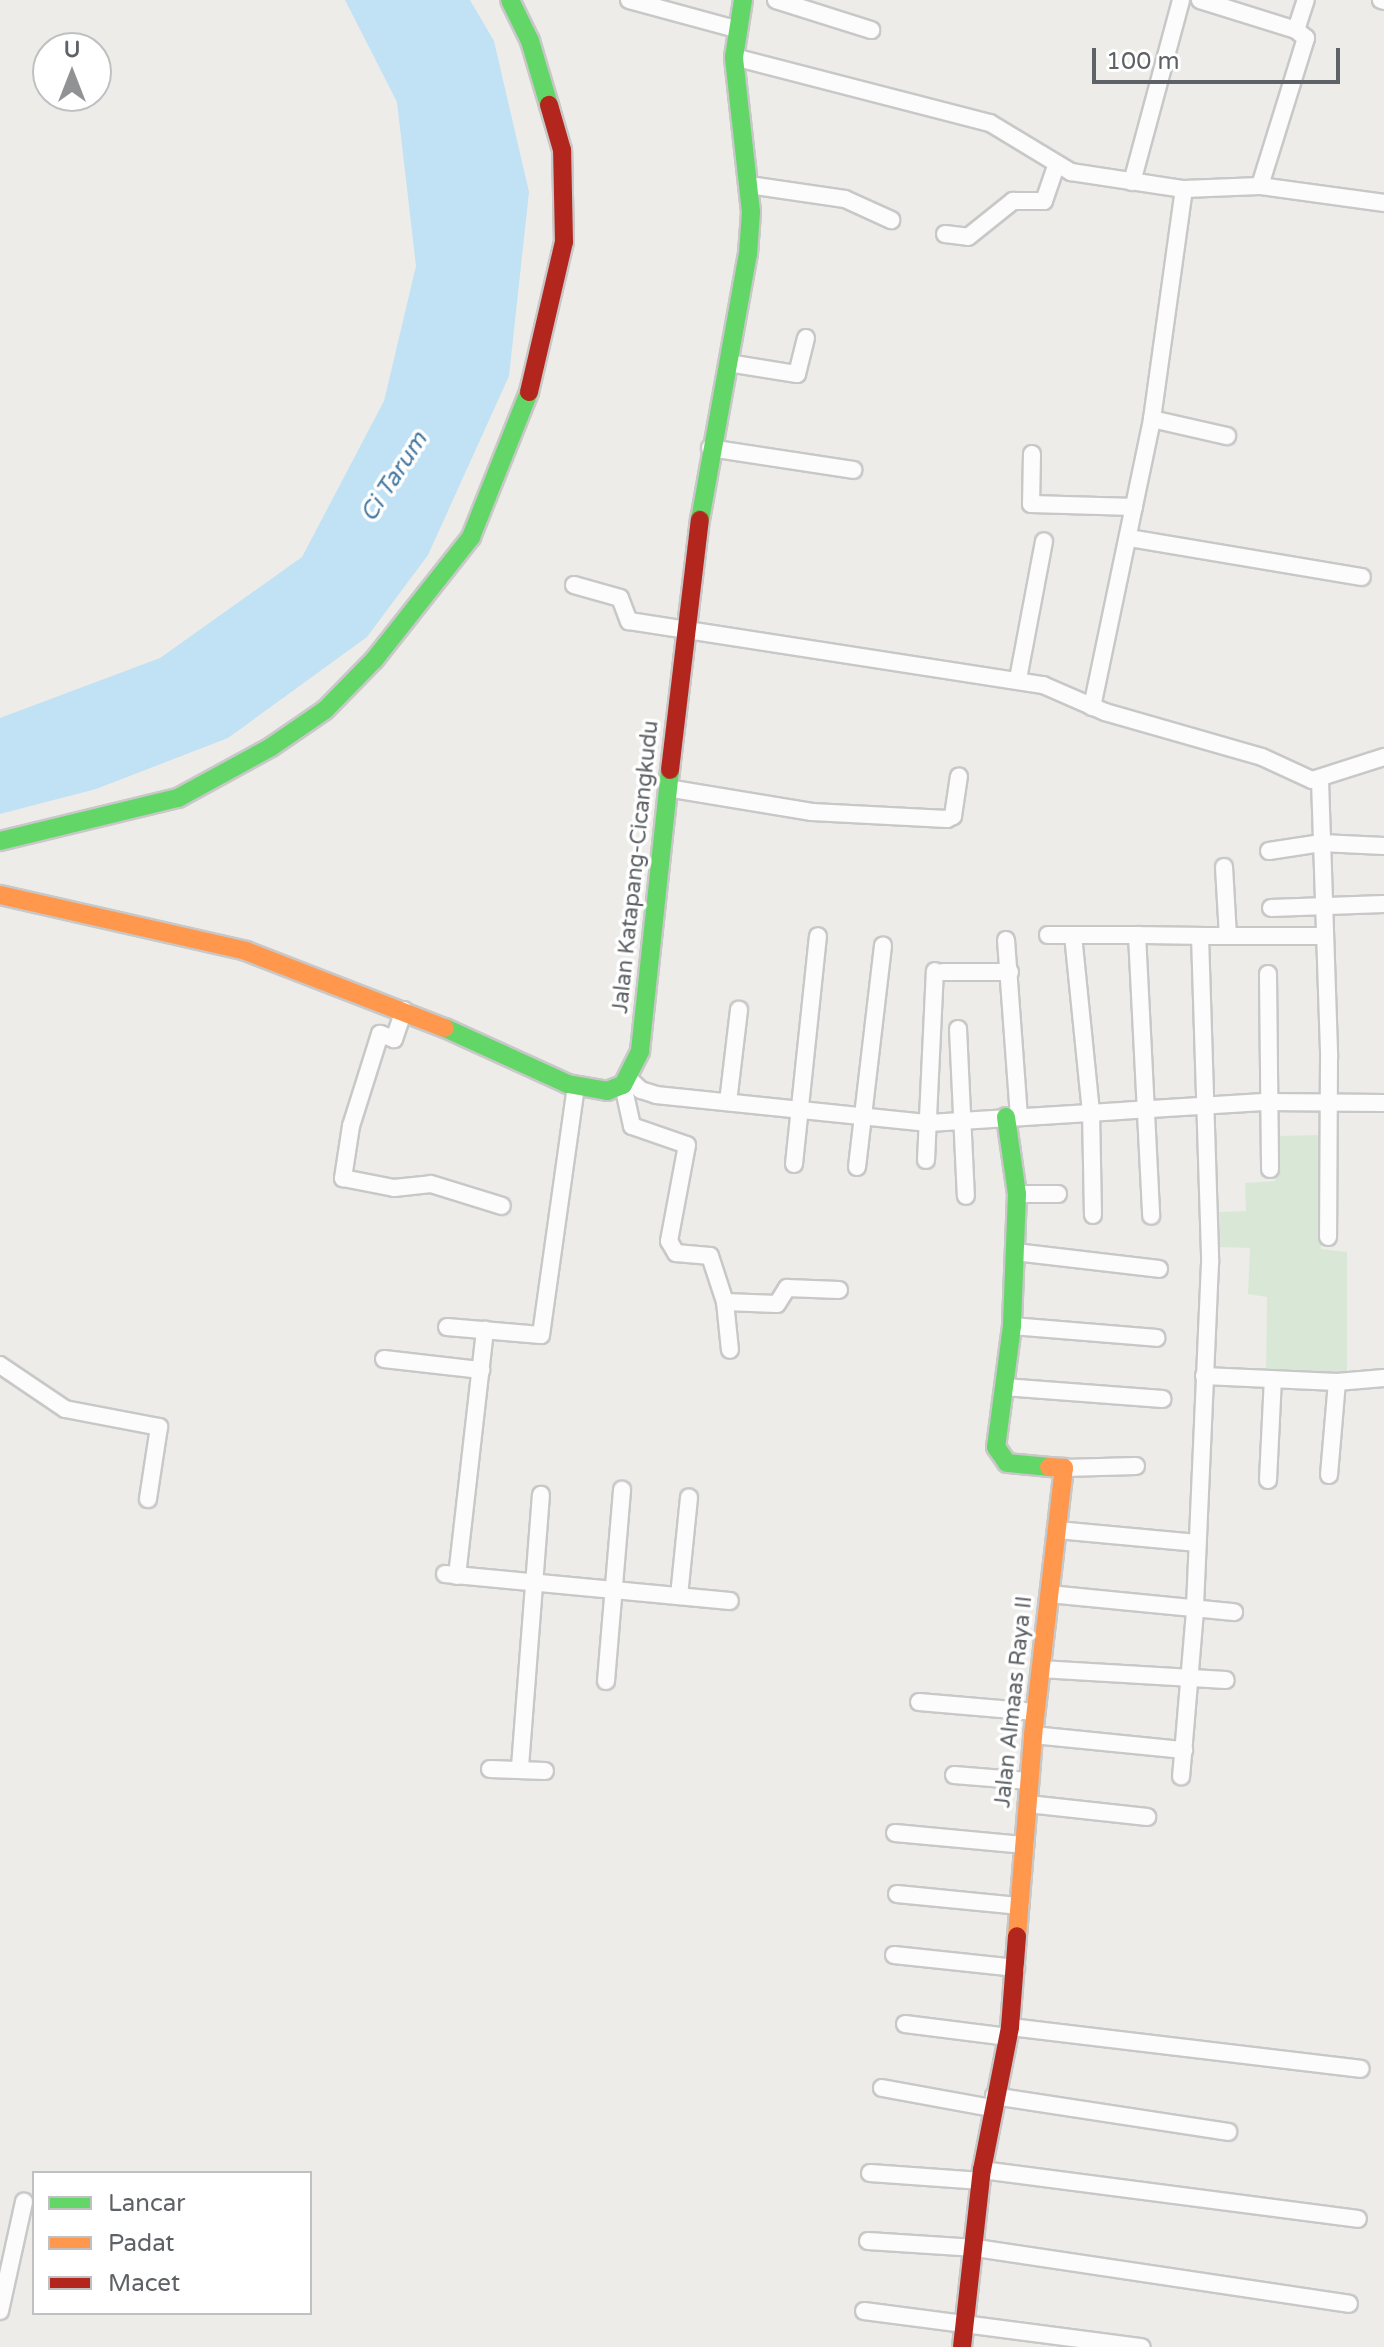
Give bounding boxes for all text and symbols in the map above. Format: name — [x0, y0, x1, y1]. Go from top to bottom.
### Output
north arrow — [32, 32, 112, 112]
scale bar — [1096, 32, 1344, 82]
text: U — [64, 37, 80, 63]
text: 100 m — [1106, 47, 1180, 76]
water label: Ci Tarum — [354, 427, 434, 527]
street label: Jalan Katapang-Cicangkudu — [607, 719, 665, 1015]
street label: Jalan Almaas Raya II — [990, 1595, 1038, 1809]
legend — [32, 2171, 312, 2315]
text: Lancar — [108, 2189, 185, 2218]
text: Padat — [108, 2229, 175, 2258]
text: Macet — [108, 2269, 180, 2298]

